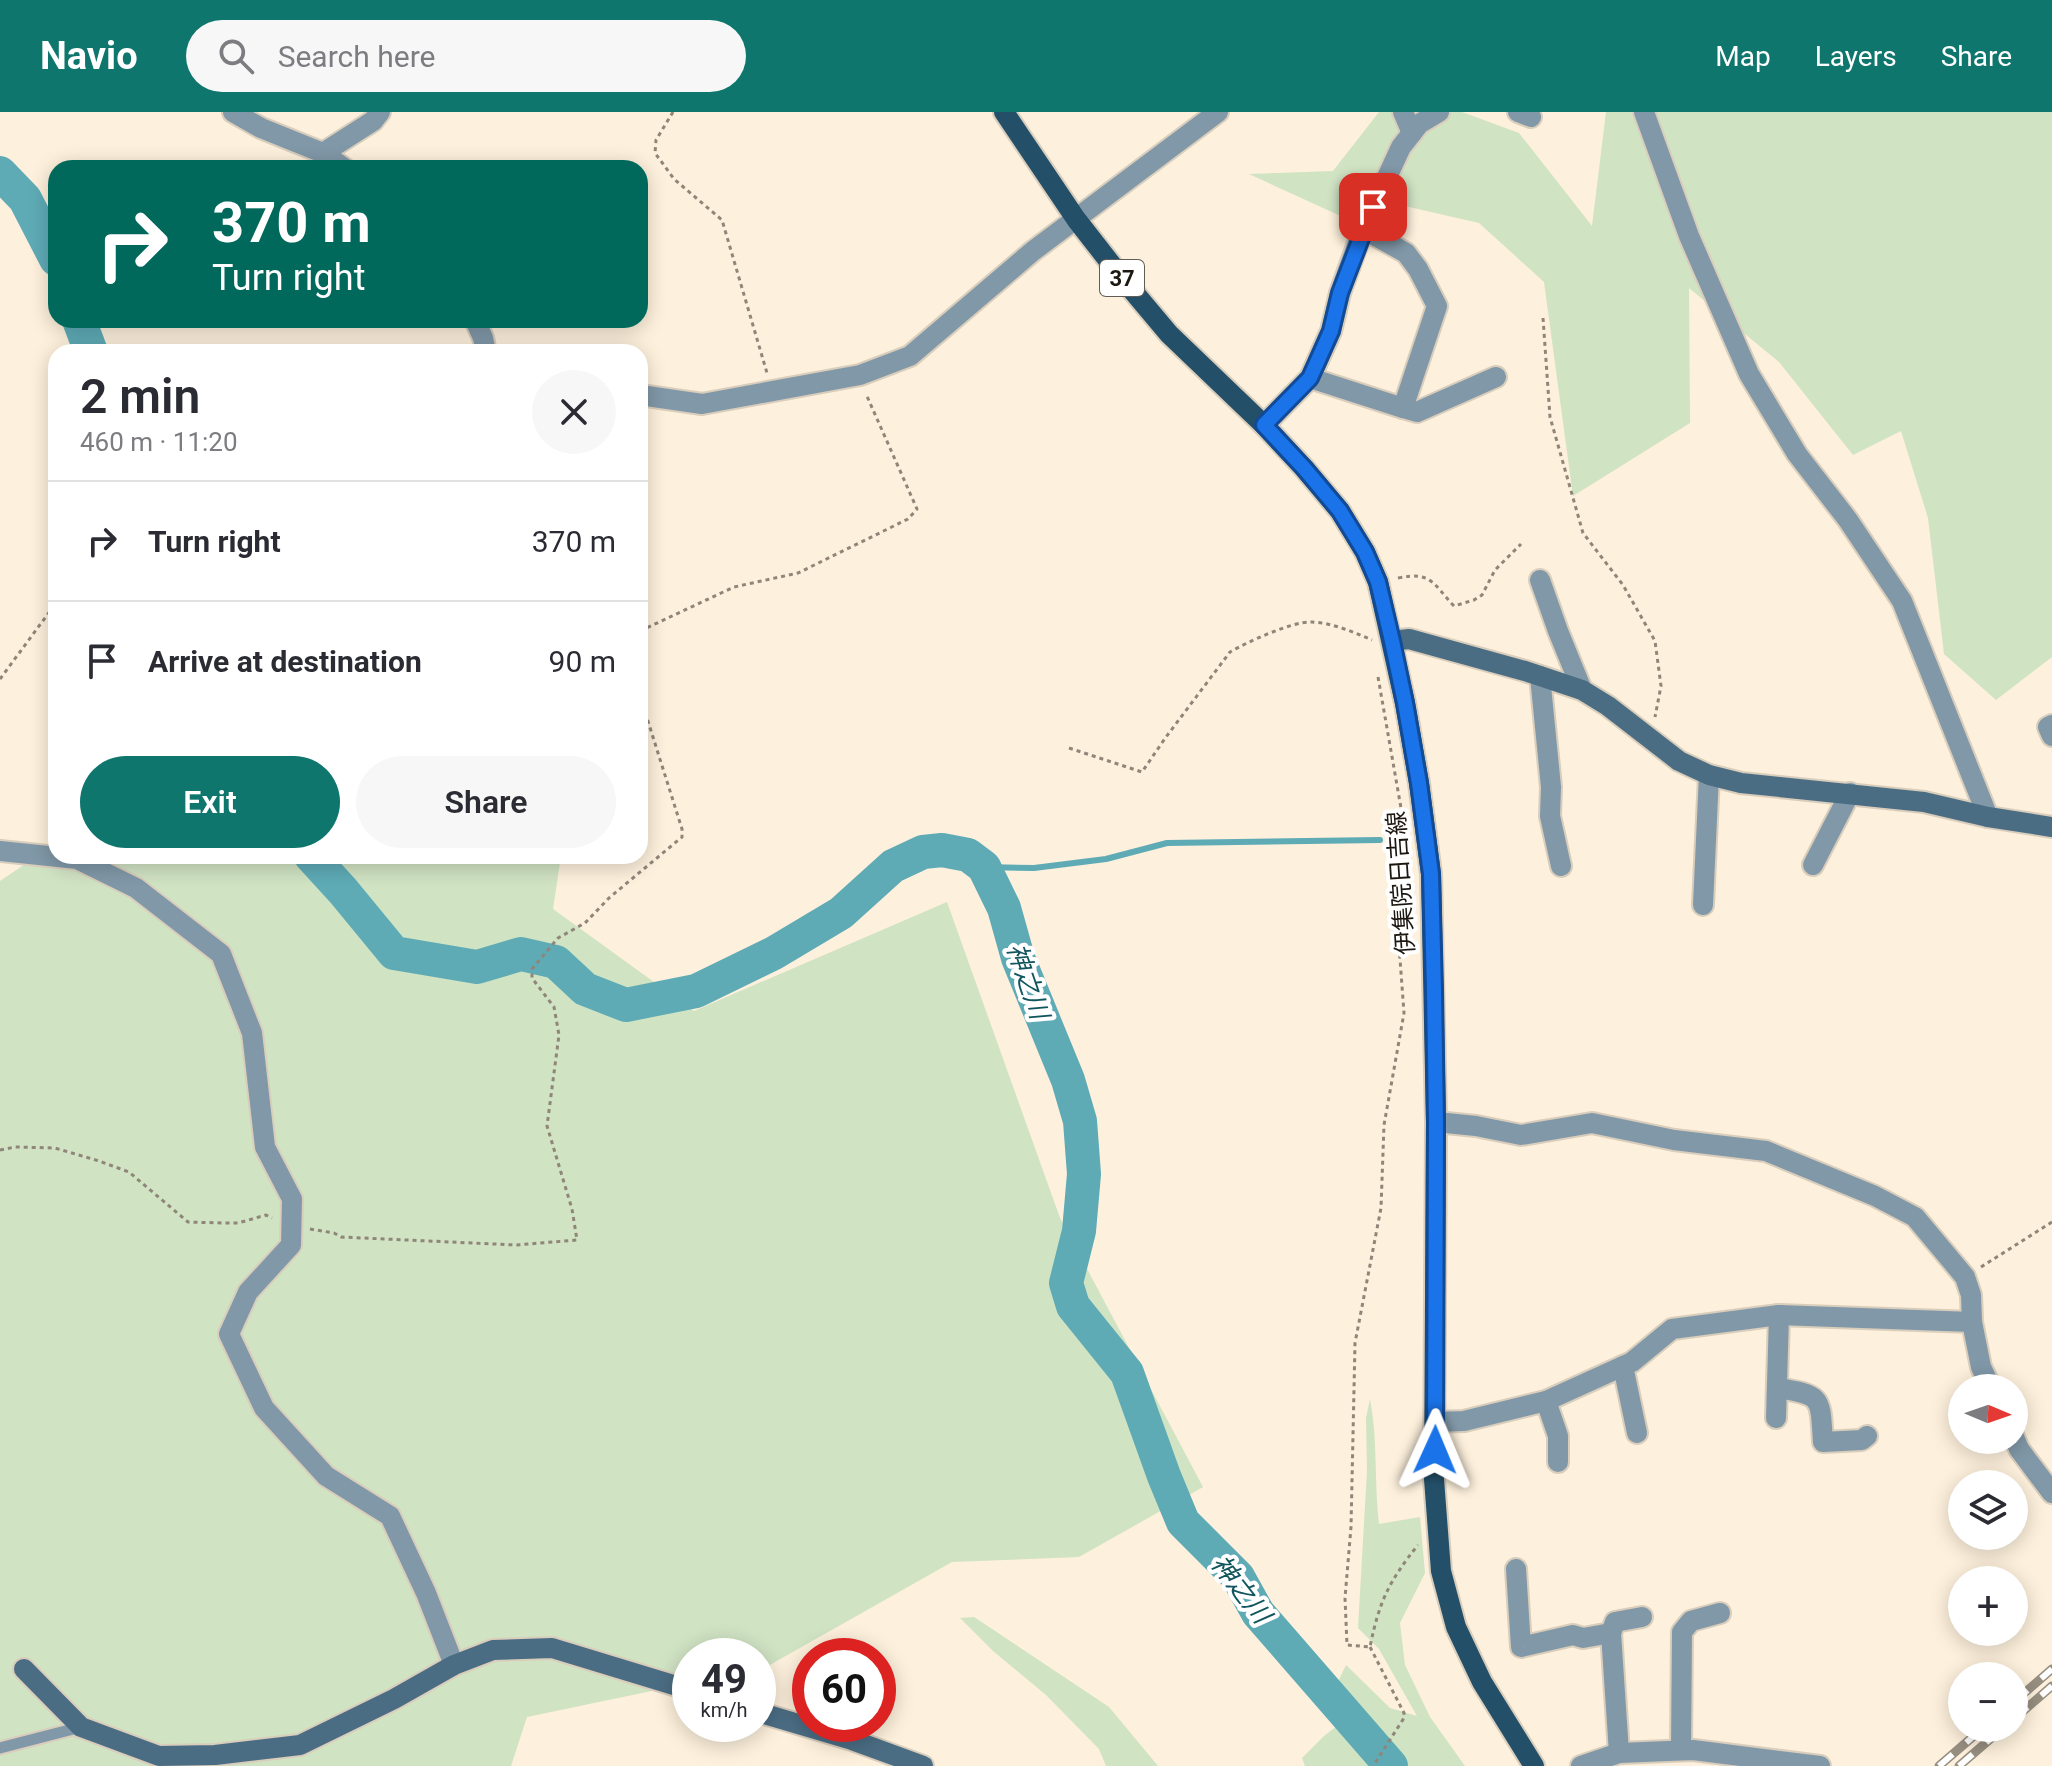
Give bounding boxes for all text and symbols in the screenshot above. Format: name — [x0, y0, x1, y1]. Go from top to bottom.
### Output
search box — [186, 20, 746, 92]
text: Navio — [40, 34, 138, 78]
icon: search — [214, 34, 258, 78]
text: Search here — [278, 39, 435, 74]
text: Map — [1715, 40, 1771, 73]
text: Layers — [1815, 40, 1897, 73]
text: Share — [1941, 40, 2012, 73]
pin — [1339, 173, 1407, 241]
icon: arrive — [1351, 185, 1395, 229]
text: 370 m — [212, 190, 371, 256]
icon: right — [80, 192, 184, 296]
text: Turn right — [212, 257, 365, 299]
road number: 37 — [1100, 260, 1144, 296]
text: 2 min — [80, 368, 200, 425]
button: close — [532, 370, 616, 454]
text: 460 m · 11:20 — [80, 427, 238, 457]
icon: right — [80, 519, 124, 563]
text: Turn right — [148, 524, 281, 559]
text: 370 m — [532, 524, 616, 559]
icon: arrive — [80, 639, 124, 683]
text: Arrive at destination — [148, 644, 422, 679]
text: 90 m — [549, 644, 616, 679]
button: Exit — [80, 756, 340, 848]
button: Share — [356, 756, 616, 848]
street label: 伊集院日吉線 — [1382, 810, 1420, 956]
water label: 神之川 — [1001, 939, 1056, 1026]
north arrow — [1948, 1374, 2028, 1454]
map controls — [1948, 1374, 2028, 1742]
position arrow — [1393, 1408, 1477, 1492]
button: layers — [1948, 1470, 2028, 1550]
water label: 神之川 — [1205, 1549, 1279, 1631]
button: + — [1948, 1566, 2028, 1646]
speed limit sign: 60 — [792, 1638, 896, 1742]
text: 49 — [701, 1656, 747, 1703]
button: − — [1948, 1662, 2028, 1742]
text: km/h — [701, 1698, 747, 1722]

